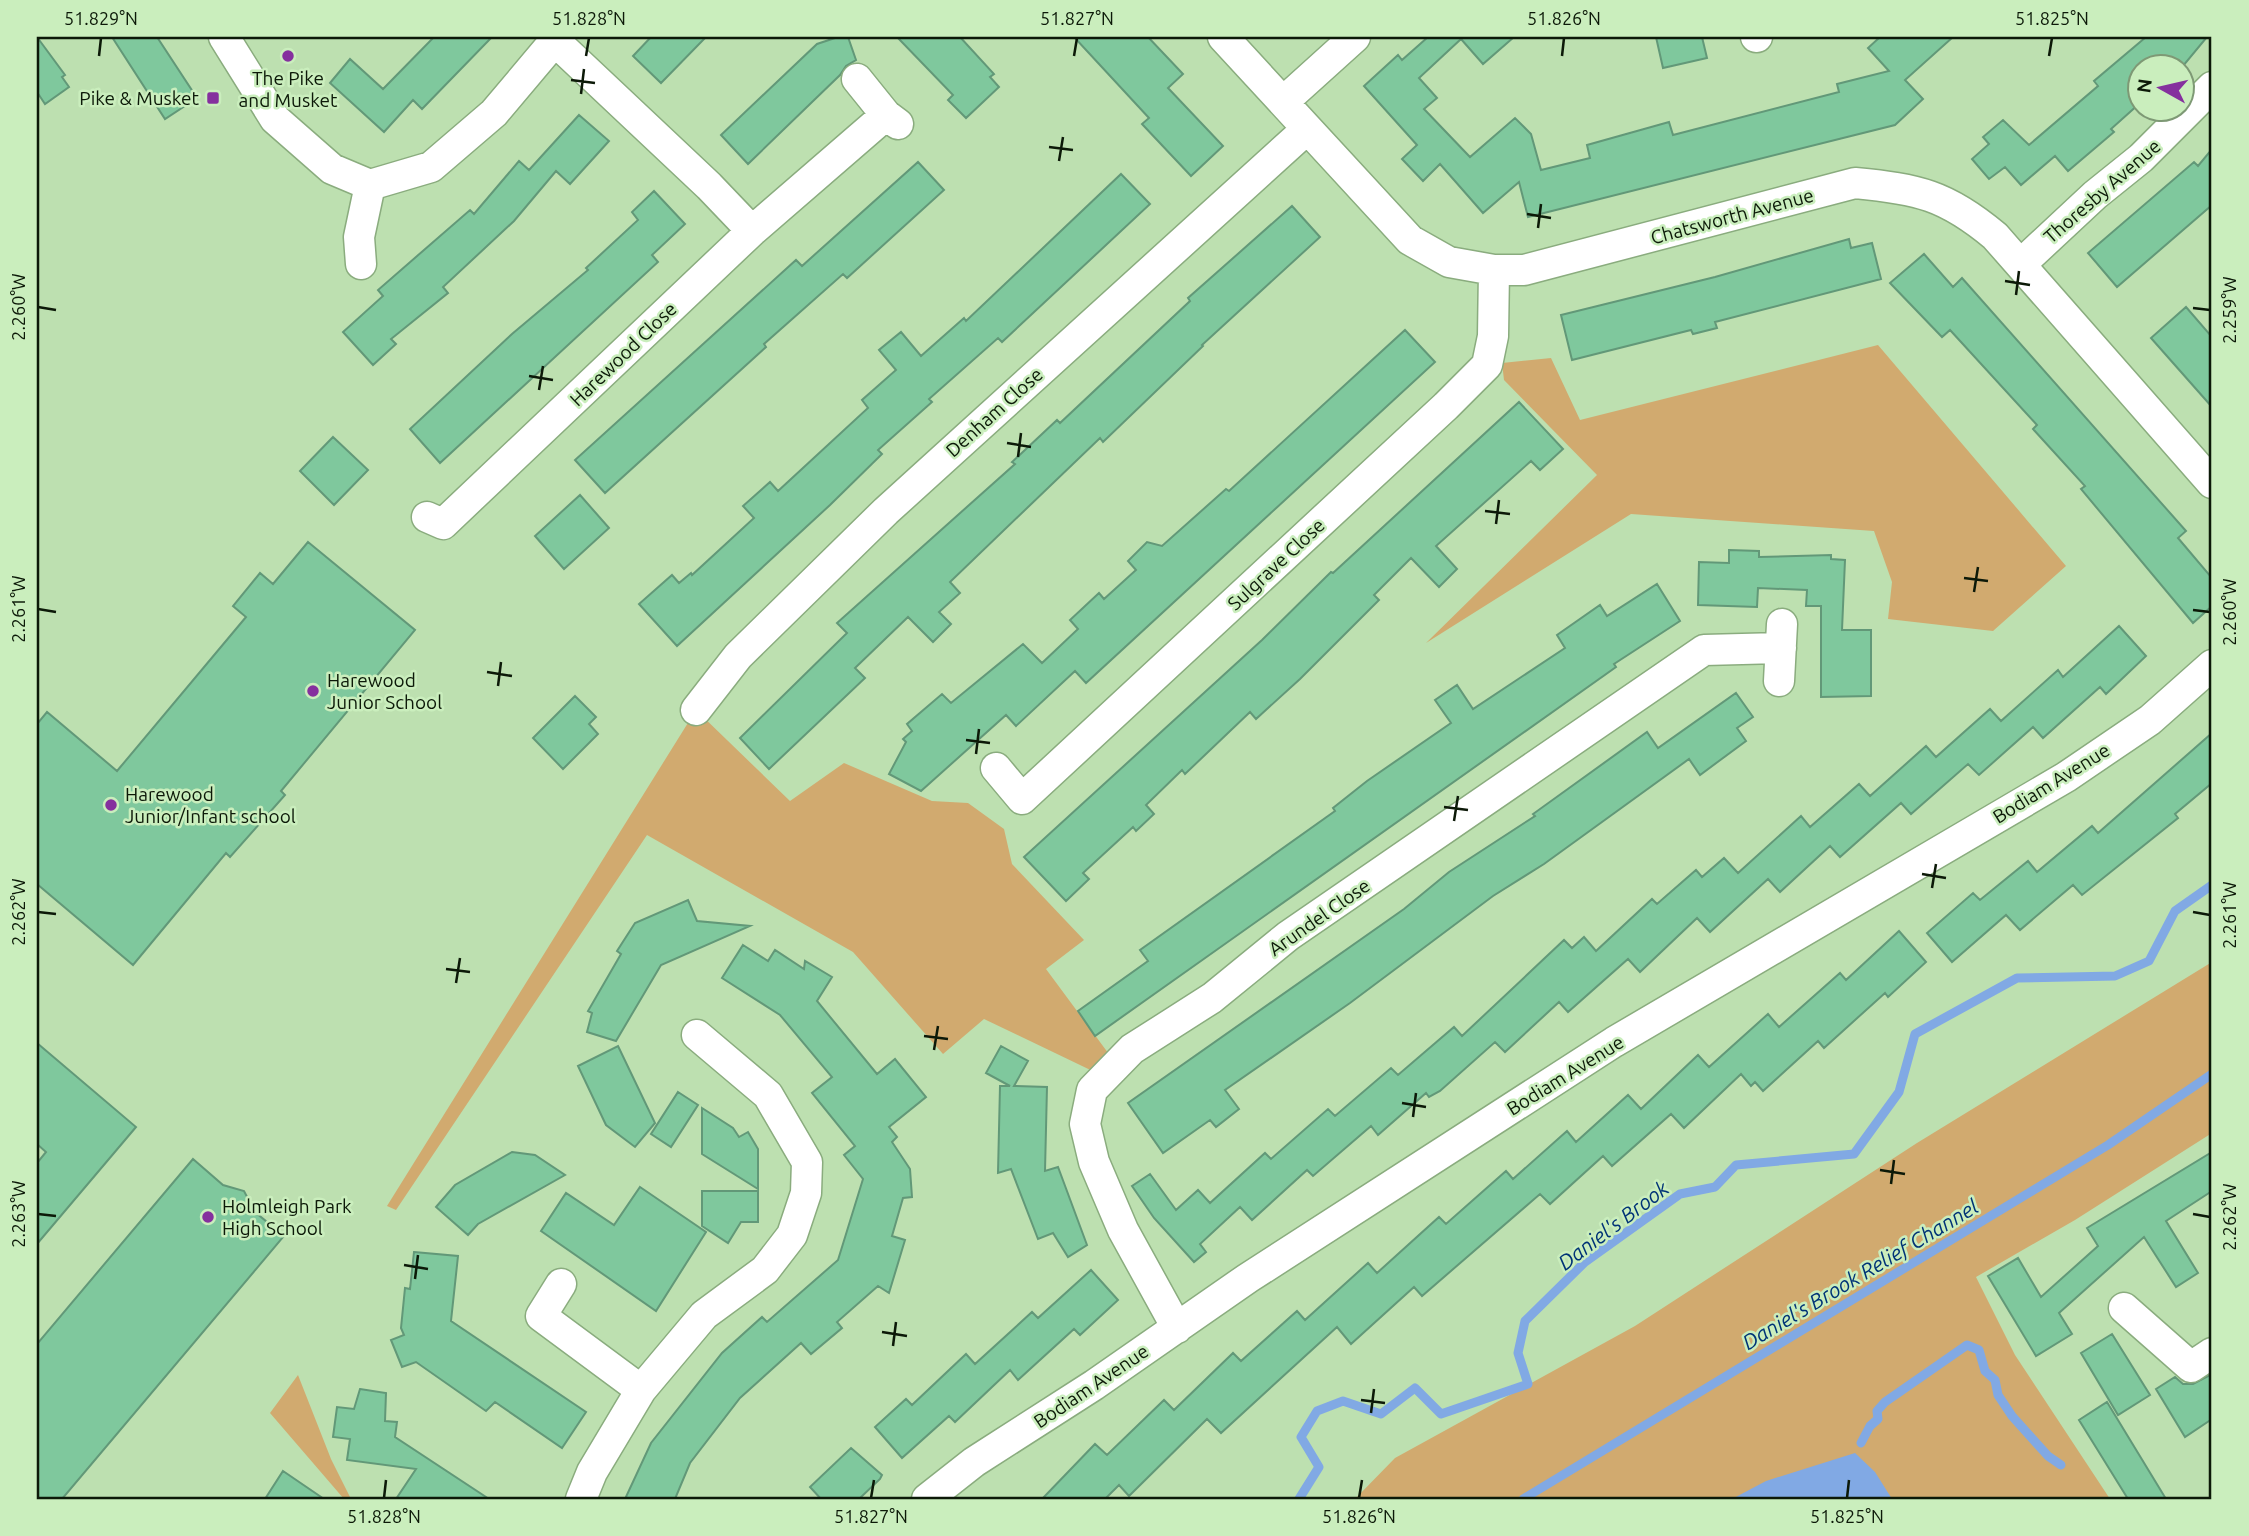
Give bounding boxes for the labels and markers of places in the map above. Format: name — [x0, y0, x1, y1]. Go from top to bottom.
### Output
marker: The Pike and Musket — [280, 48, 296, 64]
place label: The Pike and Musket — [239, 67, 338, 111]
place label: Pike & Musket — [79, 87, 200, 109]
marker: Pike & Musket — [205, 90, 221, 106]
place label: Harewood Junior School — [327, 669, 442, 713]
marker: Harewood Junior School — [305, 683, 321, 699]
place label: Harewood Junior/Infant school — [125, 783, 296, 827]
marker: Harewood Junior/Infant school — [103, 797, 119, 813]
place label: Holmleigh Park High School — [222, 1195, 352, 1239]
marker: Holmleigh Park High School — [200, 1209, 216, 1225]

